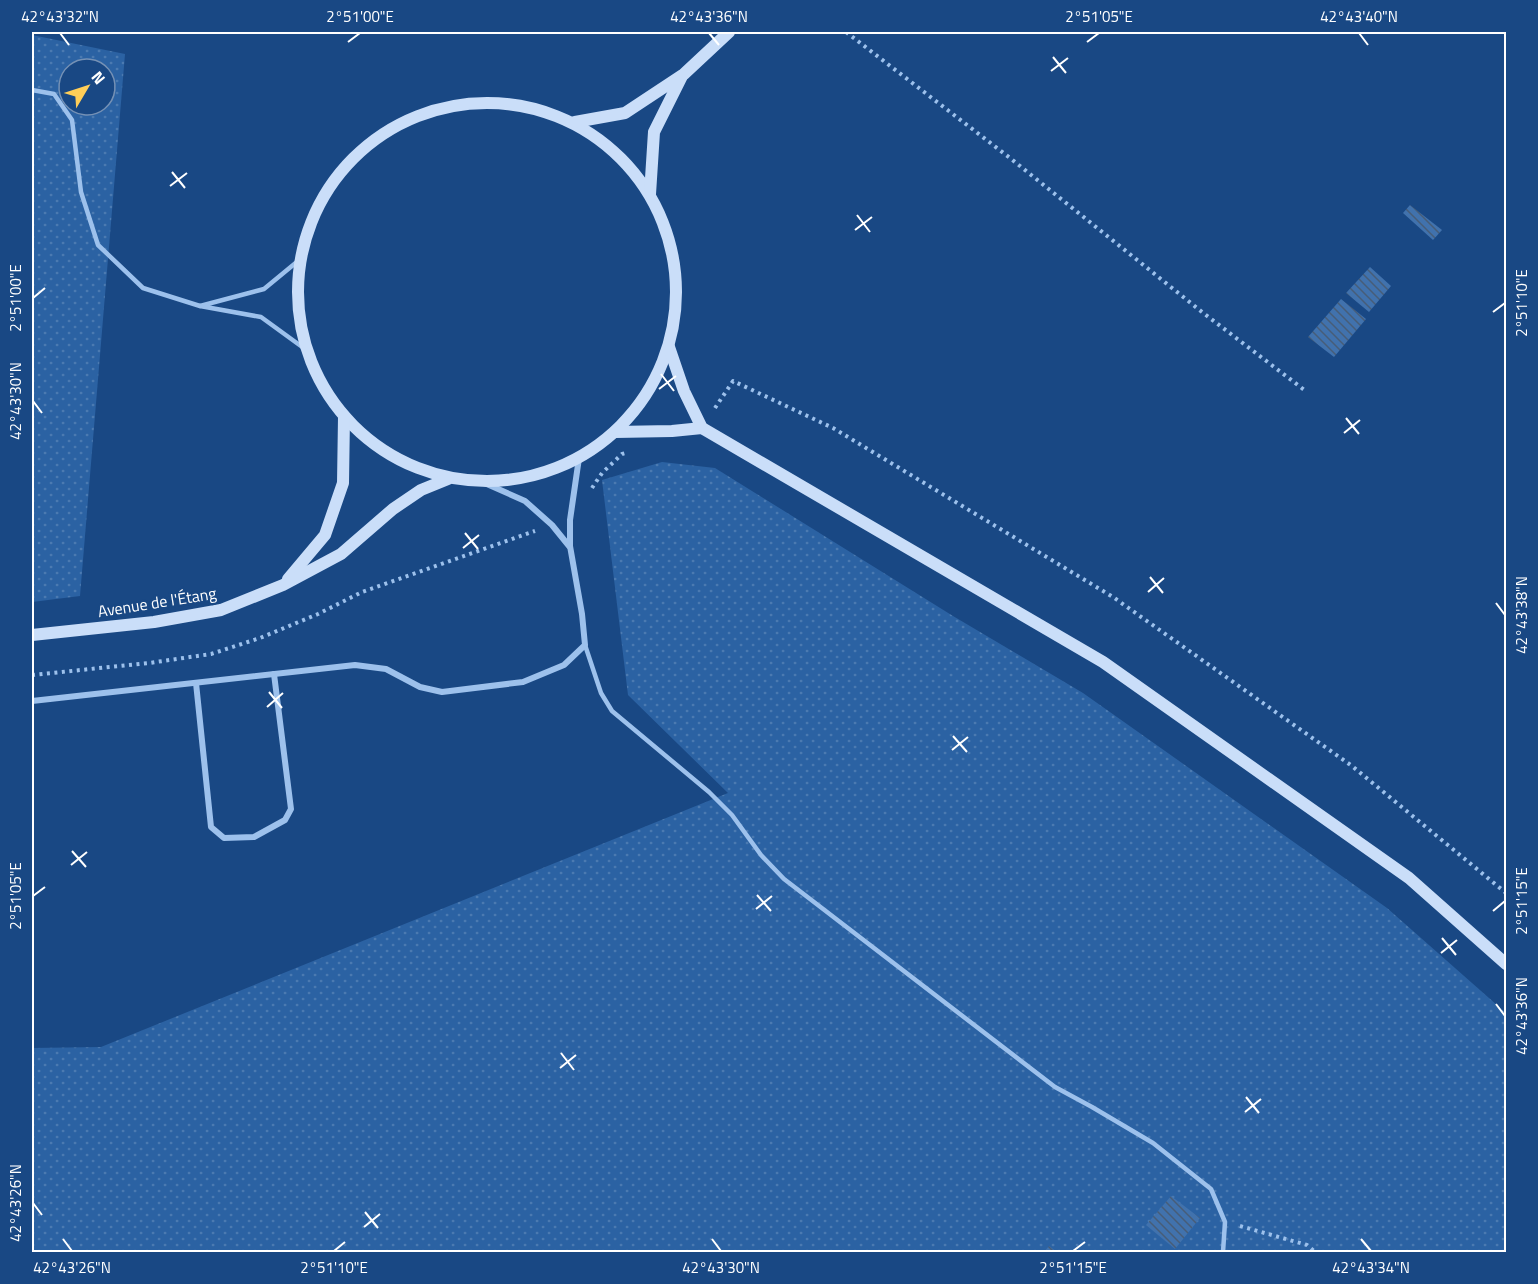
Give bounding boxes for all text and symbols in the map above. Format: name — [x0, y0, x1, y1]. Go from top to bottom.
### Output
text: 42°43'32"N — [21, 5, 99, 28]
text: 2°51'00"E — [326, 5, 394, 28]
text: 42°43'36"N — [670, 5, 748, 28]
text: 2°51'05"E — [1065, 5, 1133, 28]
text: 42°43'40"N — [1320, 5, 1398, 28]
north arrow — [57, 57, 117, 117]
text: N — [86, 66, 111, 89]
text: 2°51'00"E — [4, 264, 27, 332]
text: 2°51'10"E — [1510, 269, 1533, 337]
text: 42°43'30"N — [4, 362, 27, 440]
text: 42°43'38"N — [1510, 576, 1533, 654]
street label: Avenue de l'Étang — [96, 581, 218, 623]
text: 2°51'05"E — [4, 862, 27, 930]
text: 2°51'15"E — [1510, 867, 1533, 935]
text: 42°43'36"N — [1510, 977, 1533, 1055]
text: 42°43'26"N — [4, 1164, 27, 1242]
text: 42°43'26"N — [33, 1256, 111, 1279]
text: 2°51'10"E — [300, 1256, 368, 1279]
text: 42°43'30"N — [682, 1256, 760, 1279]
text: 2°51'15"E — [1039, 1256, 1107, 1279]
text: 42°43'34"N — [1332, 1256, 1410, 1279]

